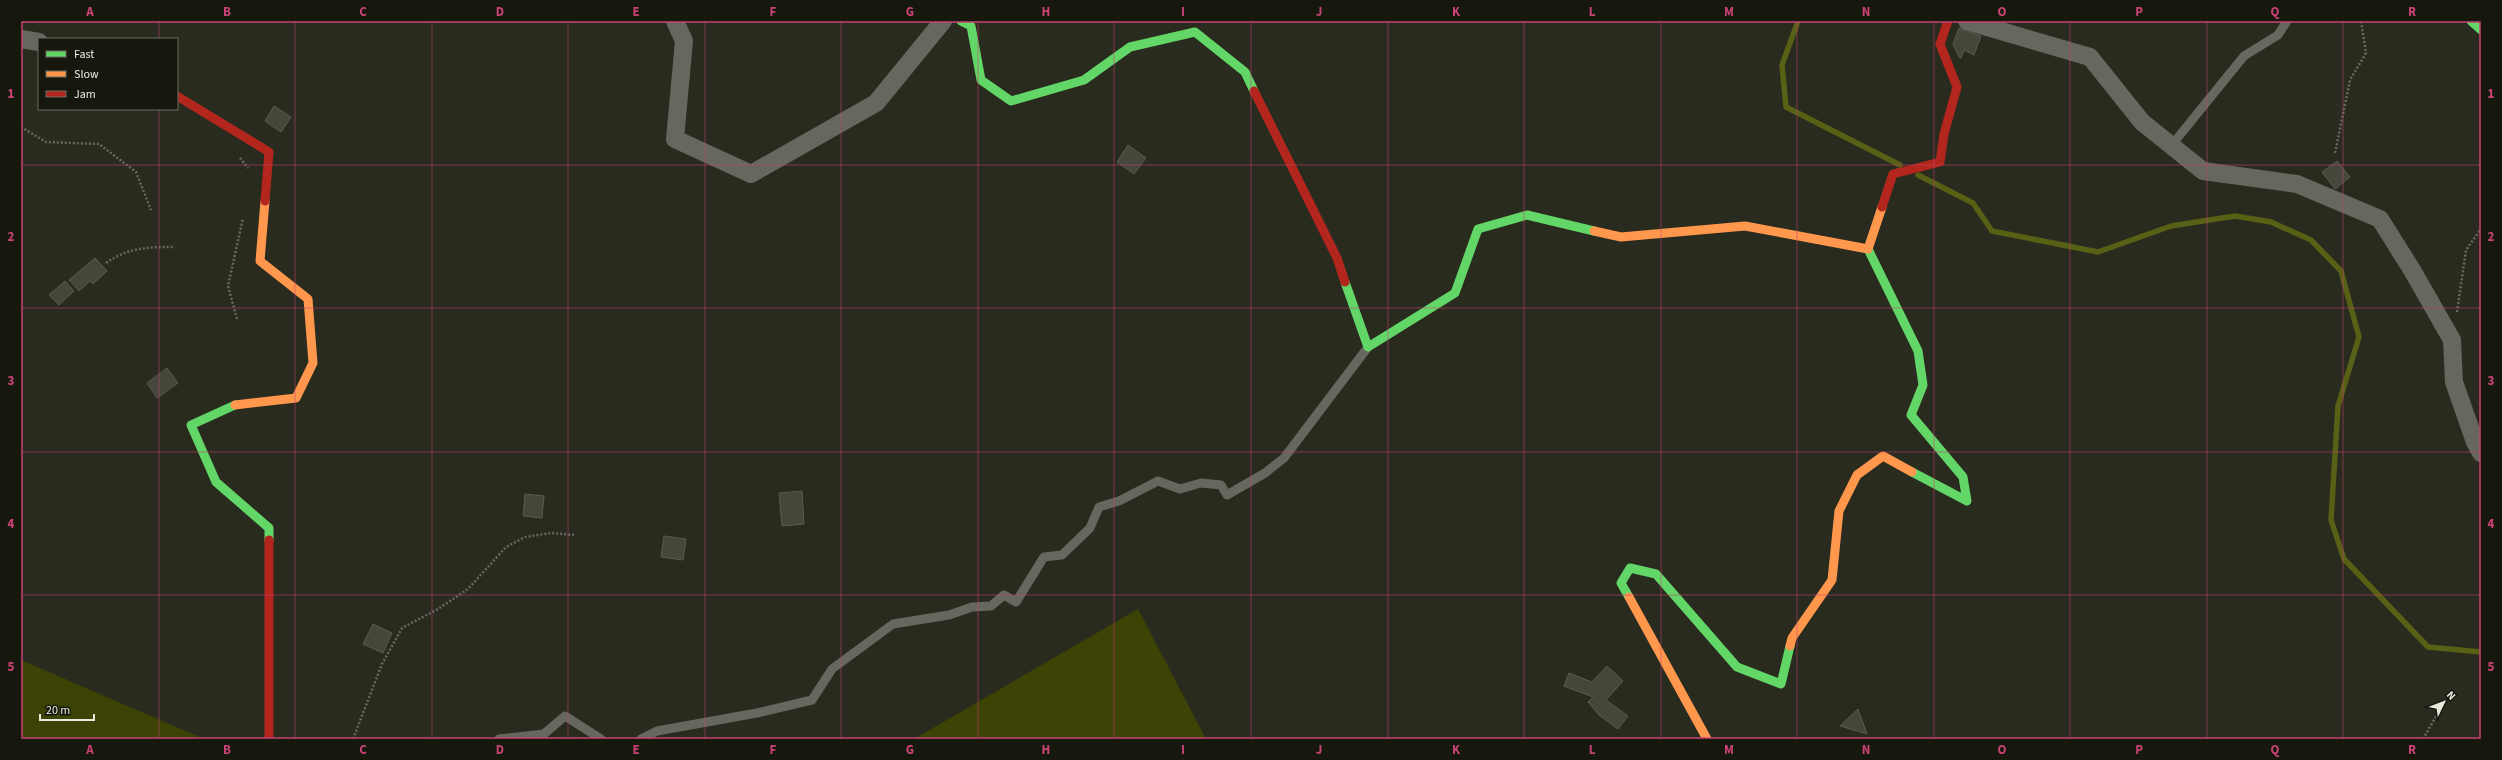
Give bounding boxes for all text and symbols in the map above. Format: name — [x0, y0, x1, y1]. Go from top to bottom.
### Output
text: A — [85, 3, 94, 21]
text: B — [223, 3, 231, 21]
text: C — [359, 3, 367, 21]
text: D — [496, 3, 504, 21]
text: E — [632, 3, 640, 21]
text: F — [770, 3, 777, 21]
text: G — [906, 3, 914, 21]
text: H — [1042, 3, 1050, 21]
text: I — [1181, 3, 1185, 21]
text: J — [1316, 3, 1322, 21]
text: K — [1452, 3, 1461, 21]
text: L — [1589, 3, 1596, 21]
text: M — [1724, 3, 1734, 21]
text: N — [1862, 3, 1870, 21]
text: O — [1998, 3, 2007, 21]
text: P — [2135, 3, 2143, 21]
text: Q — [2271, 3, 2280, 21]
text: R — [2408, 3, 2416, 21]
legend — [38, 38, 178, 110]
text: Fast — [74, 46, 94, 63]
text: Slow — [74, 66, 99, 83]
text: 1 — [8, 85, 15, 103]
text: 1 — [2488, 85, 2495, 103]
text: Jam — [74, 86, 96, 103]
text: 2 — [8, 228, 15, 246]
text: 2 — [2488, 228, 2495, 246]
text: 3 — [8, 372, 15, 390]
text: 3 — [2488, 372, 2495, 390]
text: 4 — [8, 515, 15, 533]
text: 4 — [2488, 515, 2495, 533]
text: 5 — [8, 658, 15, 676]
text: 5 — [2488, 658, 2495, 676]
north arrow — [2424, 682, 2464, 722]
text: N — [2443, 688, 2459, 703]
scale bar — [40, 696, 94, 722]
text: 20 m — [46, 702, 70, 719]
text: A — [85, 741, 94, 759]
text: B — [223, 741, 231, 759]
text: C — [359, 741, 367, 759]
text: D — [496, 741, 504, 759]
text: E — [632, 741, 640, 759]
text: F — [770, 741, 777, 759]
text: G — [906, 741, 914, 759]
text: H — [1042, 741, 1050, 759]
text: I — [1181, 741, 1185, 759]
text: J — [1316, 741, 1322, 759]
text: K — [1452, 741, 1461, 759]
text: L — [1589, 741, 1596, 759]
text: M — [1724, 741, 1734, 759]
text: N — [1862, 741, 1870, 759]
text: O — [1998, 741, 2007, 759]
text: P — [2135, 741, 2143, 759]
text: Q — [2271, 741, 2280, 759]
text: R — [2408, 741, 2416, 759]

